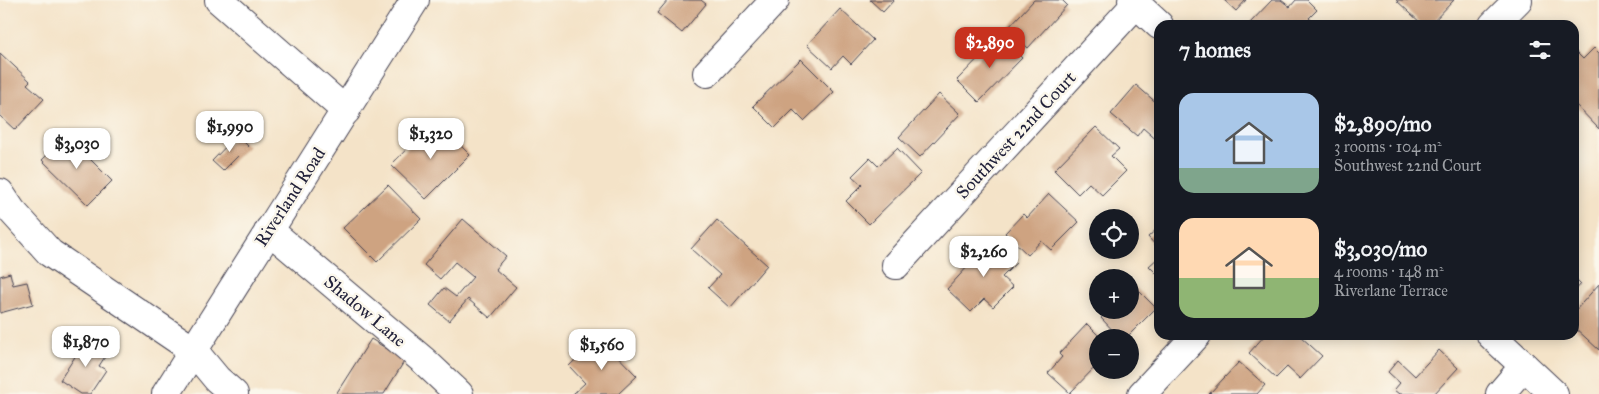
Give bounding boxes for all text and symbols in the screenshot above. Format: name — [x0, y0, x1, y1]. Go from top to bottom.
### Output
pin: $2,890 — [949, 27, 1031, 69]
text: $2,890 — [966, 33, 1014, 52]
icon: filters — [1526, 36, 1554, 64]
text: 7 homes — [1179, 37, 1251, 63]
street label: Southwest 22nd Court — [951, 66, 1081, 203]
pin: $1,990 — [189, 110, 271, 153]
text: $2,890/mo — [1334, 111, 1431, 137]
icon: home — [1219, 113, 1279, 173]
text: $1,990 — [207, 117, 253, 136]
pin: $1,320 — [390, 118, 472, 160]
text: $1,320 — [409, 124, 453, 143]
pin: $3,030 — [36, 128, 118, 170]
text: $3,030 — [54, 134, 100, 153]
text: 3 rooms · 104 m² — [1334, 137, 1442, 156]
street label: Riverland Road — [250, 143, 330, 251]
text: Southwest 22nd Court — [1334, 156, 1481, 175]
map controls — [1089, 209, 1139, 379]
button: locate — [1089, 209, 1139, 259]
pin: $2,260 — [943, 236, 1025, 278]
text: $3,030/mo — [1334, 236, 1427, 262]
icon: home — [1219, 238, 1279, 298]
text: $2,260 — [960, 242, 1008, 261]
text: 4 rooms · 148 m² — [1334, 262, 1444, 281]
button: + — [1089, 269, 1139, 319]
street label: Shadow Lane — [320, 270, 410, 352]
text: Riverlane Terrace — [1334, 281, 1448, 300]
pin: $1,870 — [45, 326, 127, 368]
pin: $1,560 — [561, 328, 643, 371]
button: − — [1089, 329, 1139, 379]
text: $1,870 — [63, 332, 109, 351]
text: $1,560 — [580, 335, 624, 354]

